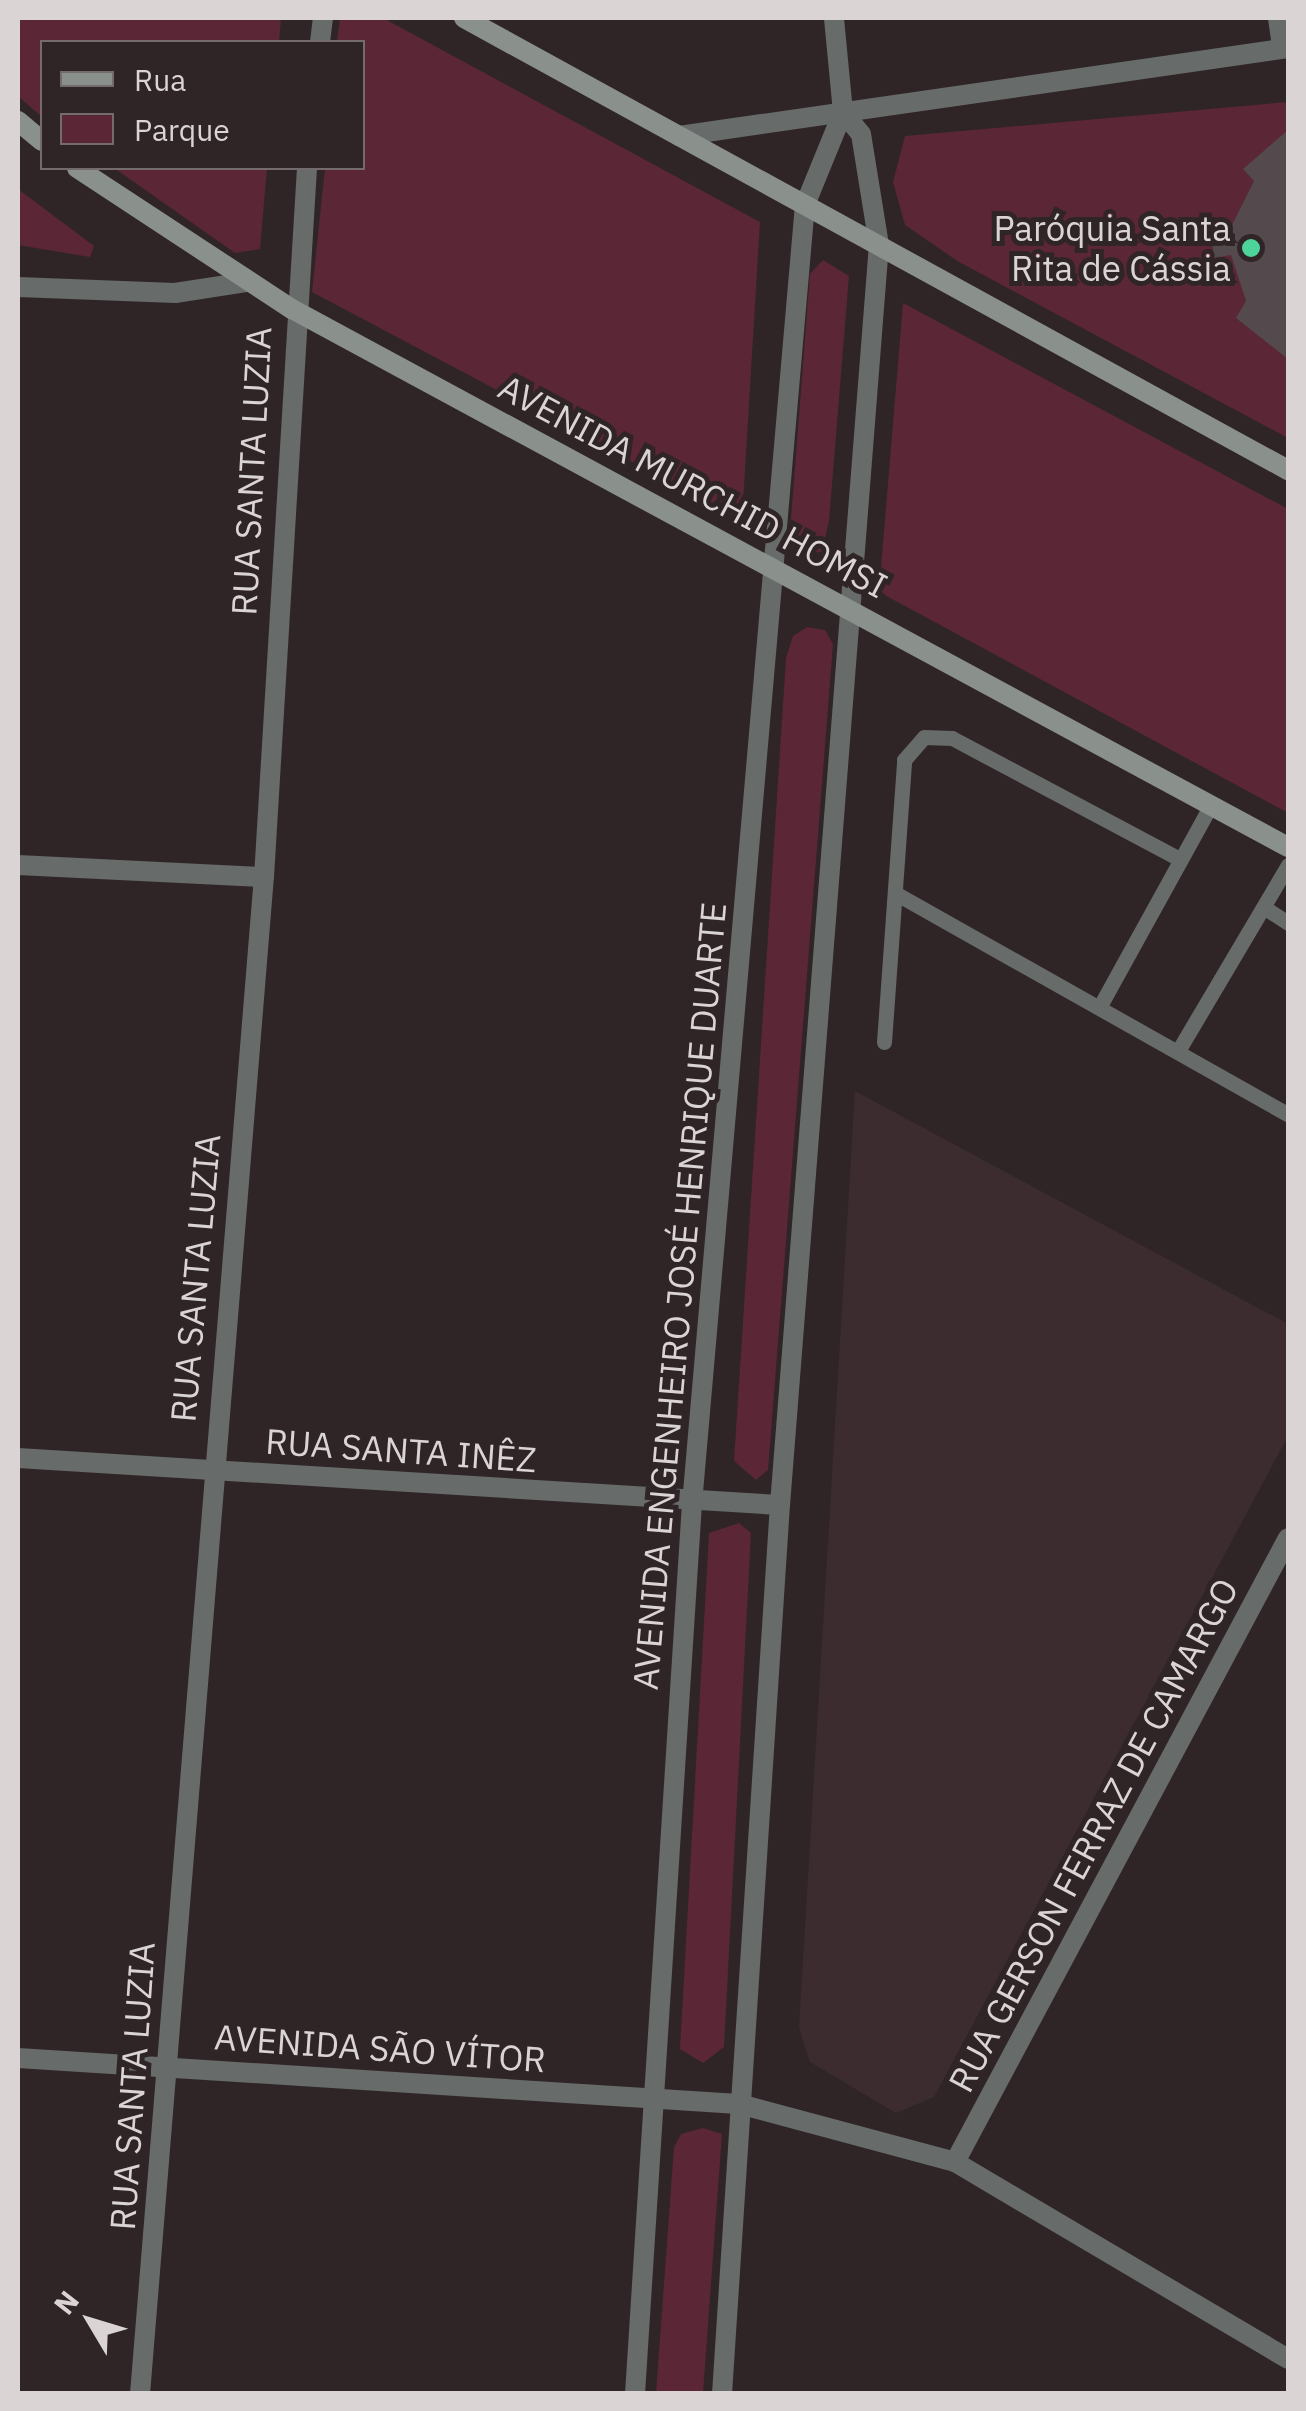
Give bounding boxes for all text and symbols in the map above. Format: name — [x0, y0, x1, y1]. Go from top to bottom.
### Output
legend — [40, 40, 365, 170]
text: Rua — [134, 60, 186, 99]
text: Parque — [134, 110, 230, 149]
place label: Paróquia Santa Rita de Cássia — [993, 207, 1231, 289]
marker: Paróquia Santa Rita de Cássia — [1240, 237, 1262, 259]
street label: RUA SANTA LUZIA — [222, 326, 280, 616]
street label: AVENIDA MURCHID HOMSI — [492, 366, 894, 606]
street label: AVENIDA ENGENHEIRO JOSÉ HENRIQUE DUARTE — [624, 900, 734, 1692]
street label: RUA SANTA LUZIA — [161, 1132, 229, 1424]
street label: RUA SANTA INÊZ — [264, 1420, 538, 1480]
street label: RUA GERSON FERRAZ DE CAMARGO — [939, 1571, 1247, 2099]
street label: RUA SANTA LUZIA — [101, 1940, 163, 2232]
street label: AVENIDA SÃO VÍTOR — [213, 2015, 547, 2081]
north arrow — [40, 2271, 140, 2371]
text: N — [45, 2283, 87, 2322]

